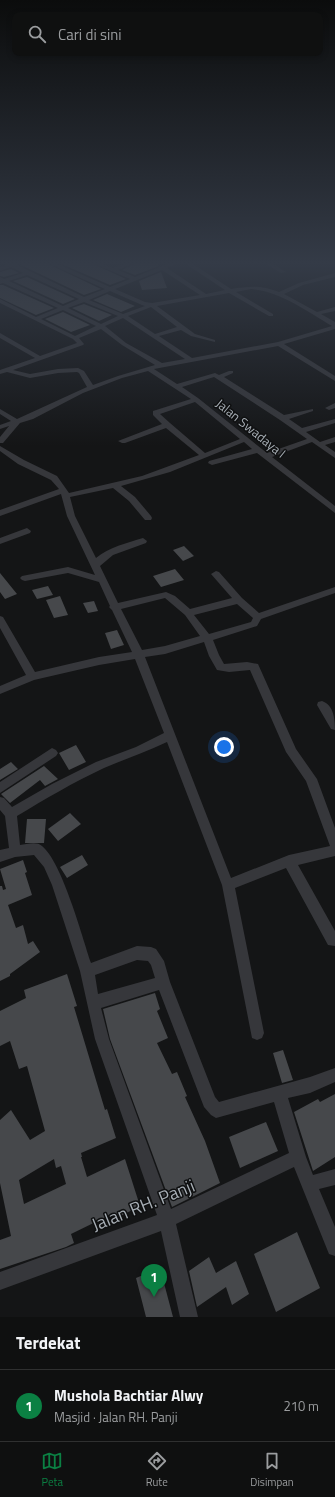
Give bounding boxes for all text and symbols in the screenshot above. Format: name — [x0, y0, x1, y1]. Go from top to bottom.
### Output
search box — [12, 12, 323, 56]
icon: search — [26, 23, 48, 45]
text: Cari di sini — [58, 23, 122, 46]
street label: Jalan Swadaya I — [212, 393, 290, 463]
your location — [214, 737, 234, 757]
street label: Jalan RH. Panji — [87, 1172, 199, 1238]
pin: 1 — [141, 1264, 167, 1297]
text: Terdekat — [16, 1330, 80, 1356]
text: Mushola Bachtiar Alwy — [54, 1384, 203, 1407]
text: 1 — [25, 1396, 33, 1416]
text: 210 m — [283, 1396, 319, 1416]
text: Masjid · Jalan RH. Panji — [54, 1407, 178, 1427]
tab: Peta — [41, 1450, 63, 1490]
tab: Rute — [146, 1450, 168, 1490]
tab: Disimpan — [250, 1450, 294, 1490]

